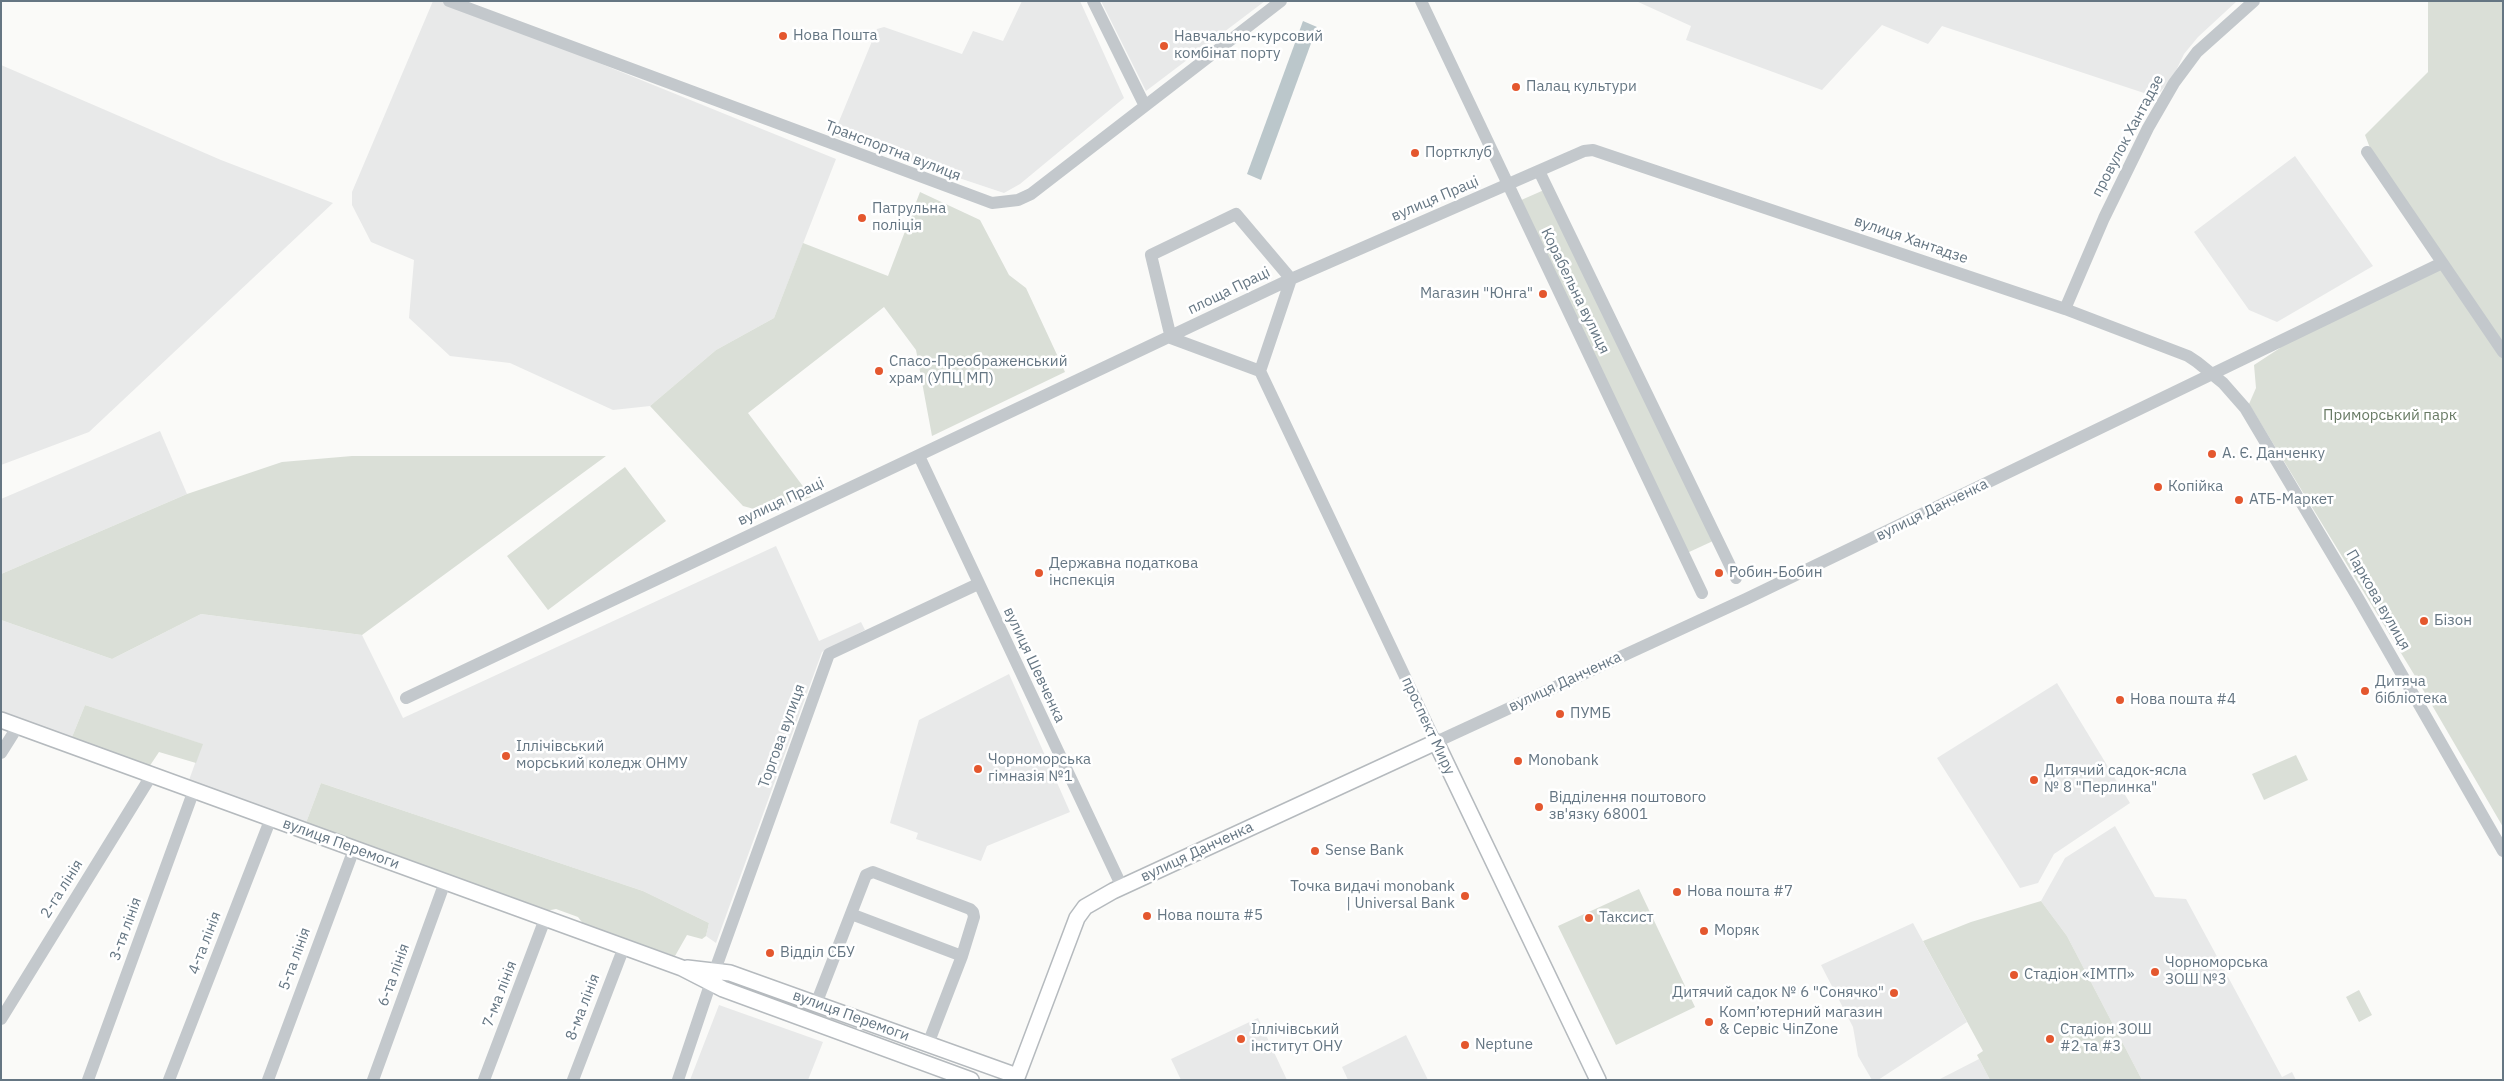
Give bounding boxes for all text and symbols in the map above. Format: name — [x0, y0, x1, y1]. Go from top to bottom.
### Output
place label: Нова Пошта — [793, 27, 878, 45]
place label: Навчально-курсовий комбінат порту — [1174, 28, 1323, 63]
marker: Нова Пошта — [777, 30, 789, 42]
marker: Навчально-курсовий комбінат порту — [1158, 40, 1170, 52]
street label: провулок Хантадзе — [2088, 72, 2168, 200]
place label: Палац культури — [1526, 78, 1637, 96]
marker: Палац культури — [1510, 81, 1522, 93]
street label: Транспортна вулиця — [823, 117, 963, 185]
place label: Портклуб — [1425, 144, 1492, 162]
marker: Портклуб — [1409, 147, 1421, 159]
street label: вулиця Праці — [1389, 173, 1481, 225]
place label: Патрульна поліція — [872, 200, 946, 235]
marker: Патрульна поліція — [856, 212, 868, 224]
street label: вулиця Хантадзе — [1852, 212, 1970, 268]
street label: Корабельна вулиця — [1537, 225, 1613, 357]
street label: площа Праці — [1185, 263, 1273, 319]
place label: Магазин "Юнга" — [1420, 285, 1533, 303]
marker: Магазин "Юнга" — [1537, 288, 1549, 300]
place label: Спасо-Преображенський храм (УПЦ МП) — [889, 353, 1067, 388]
marker: Спасо-Преображенський храм (УПЦ МП) — [873, 365, 885, 377]
park label: Приморський парк — [2323, 407, 2457, 425]
place label: А. Є. Данченку — [2222, 445, 2325, 463]
marker: А. Є. Данченку — [2206, 448, 2218, 460]
street label: вулиця Праці — [735, 474, 827, 530]
street label: вулиця Данченка — [1873, 475, 1991, 545]
place label: Копійка — [2168, 478, 2223, 496]
marker: Копійка — [2152, 481, 2164, 493]
place label: АТБ-Маркет — [2249, 491, 2334, 509]
marker: АТБ-Маркет — [2233, 494, 2245, 506]
street label: Паркова вулиця — [2342, 546, 2414, 654]
place label: Державна податкова інспекція — [1049, 555, 1198, 590]
place label: Робин-Бобин — [1729, 564, 1822, 582]
marker: Державна податкова інспекція — [1033, 567, 1045, 579]
marker: Робин-Бобин — [1713, 567, 1725, 579]
street label: вулиця Шевченка — [999, 604, 1069, 726]
place label: Бізон — [2434, 612, 2472, 630]
marker: Бізон — [2418, 615, 2430, 627]
street label: вулиця Данченка — [1506, 648, 1624, 716]
place label: Дитяча бібліотека — [2375, 673, 2447, 708]
street label: проспект Миру — [1397, 674, 1459, 778]
street label: Торгова вулиця — [755, 682, 809, 790]
marker: Дитяча бібліотека — [2359, 685, 2371, 697]
place label: Нова пошта #4 — [2130, 691, 2236, 709]
marker: Нова пошта #4 — [2114, 694, 2126, 706]
place label: ПУМБ — [1570, 705, 1611, 723]
marker: ПУМБ — [1554, 708, 1566, 720]
place label: Іллічівський морський коледж ОНМУ — [516, 738, 688, 773]
marker: Іллічівський морський коледж ОНМУ — [500, 750, 512, 762]
place label: Чорноморська гімназія №1 — [988, 751, 1091, 786]
place label: Monobank — [1528, 752, 1599, 770]
marker: Monobank — [1512, 755, 1524, 767]
place label: Дитячий садок-ясла № 8 "Перлинка" — [2044, 762, 2187, 797]
marker: Чорноморська гімназія №1 — [972, 763, 984, 775]
marker: Дитячий садок-ясла № 8 "Перлинка" — [2028, 774, 2040, 786]
place label: Відділення поштового зв'язку 68001 — [1549, 789, 1706, 824]
marker: Відділення поштового зв'язку 68001 — [1533, 801, 1545, 813]
street label: вулиця Перемоги — [280, 814, 402, 874]
street label: вулиця Данченка — [1138, 818, 1256, 886]
place label: Sense Bank — [1325, 842, 1404, 860]
marker: Sense Bank — [1309, 845, 1321, 857]
street label: 2-га лінія — [37, 856, 87, 922]
place label: Точка видачі monobank | Universal Bank — [1290, 878, 1455, 913]
place label: Нова пошта #7 — [1687, 883, 1793, 901]
marker: Нова пошта #7 — [1671, 886, 1683, 898]
marker: Точка видачі monobank | Universal Bank — [1459, 890, 1471, 902]
street label: 3-тя лінія — [106, 895, 146, 963]
place label: Нова пошта #5 — [1157, 907, 1263, 925]
street label: 4-та лінія — [185, 909, 225, 977]
place label: Таксист — [1599, 909, 1654, 927]
marker: Нова пошта #5 — [1141, 910, 1153, 922]
marker: Таксист — [1583, 912, 1595, 924]
place label: Моряк — [1714, 922, 1760, 940]
street label: 5-та лінія — [275, 925, 315, 993]
marker: Моряк — [1698, 925, 1710, 937]
street label: 6-та лінія — [374, 941, 414, 1009]
place label: Відділ СБУ — [780, 944, 855, 962]
marker: Відділ СБУ — [764, 947, 776, 959]
place label: Чорноморська ЗОШ №3 — [2165, 954, 2268, 989]
street label: 7-ма лінія — [479, 958, 521, 1030]
place label: Стадіон «ІМТП» — [2024, 966, 2135, 984]
marker: Чорноморська ЗОШ №3 — [2149, 966, 2161, 978]
marker: Стадіон «ІМТП» — [2008, 969, 2020, 981]
street label: 8-ма лінія — [562, 971, 604, 1043]
place label: Дитячий садок № 6 "Сонячко" — [1672, 984, 1884, 1002]
street label: вулиця Перемоги — [790, 986, 912, 1046]
marker: Дитячий садок № 6 "Сонячко" — [1888, 987, 1900, 999]
place label: Комп’ютерний магазин & Сервіс ЧіпZone — [1719, 1004, 1883, 1039]
marker: Комп’ютерний магазин & Сервіс ЧіпZone — [1703, 1016, 1715, 1028]
place label: Іллічівський інститут ОНУ — [1251, 1021, 1343, 1056]
place label: Стадіон ЗОШ #2 та #3 — [2060, 1021, 2152, 1056]
marker: Іллічівський інститут ОНУ — [1235, 1033, 1247, 1045]
marker: Стадіон ЗОШ #2 та #3 — [2044, 1033, 2056, 1045]
place label: Neptune — [1475, 1036, 1533, 1054]
marker: Neptune — [1459, 1039, 1471, 1051]

